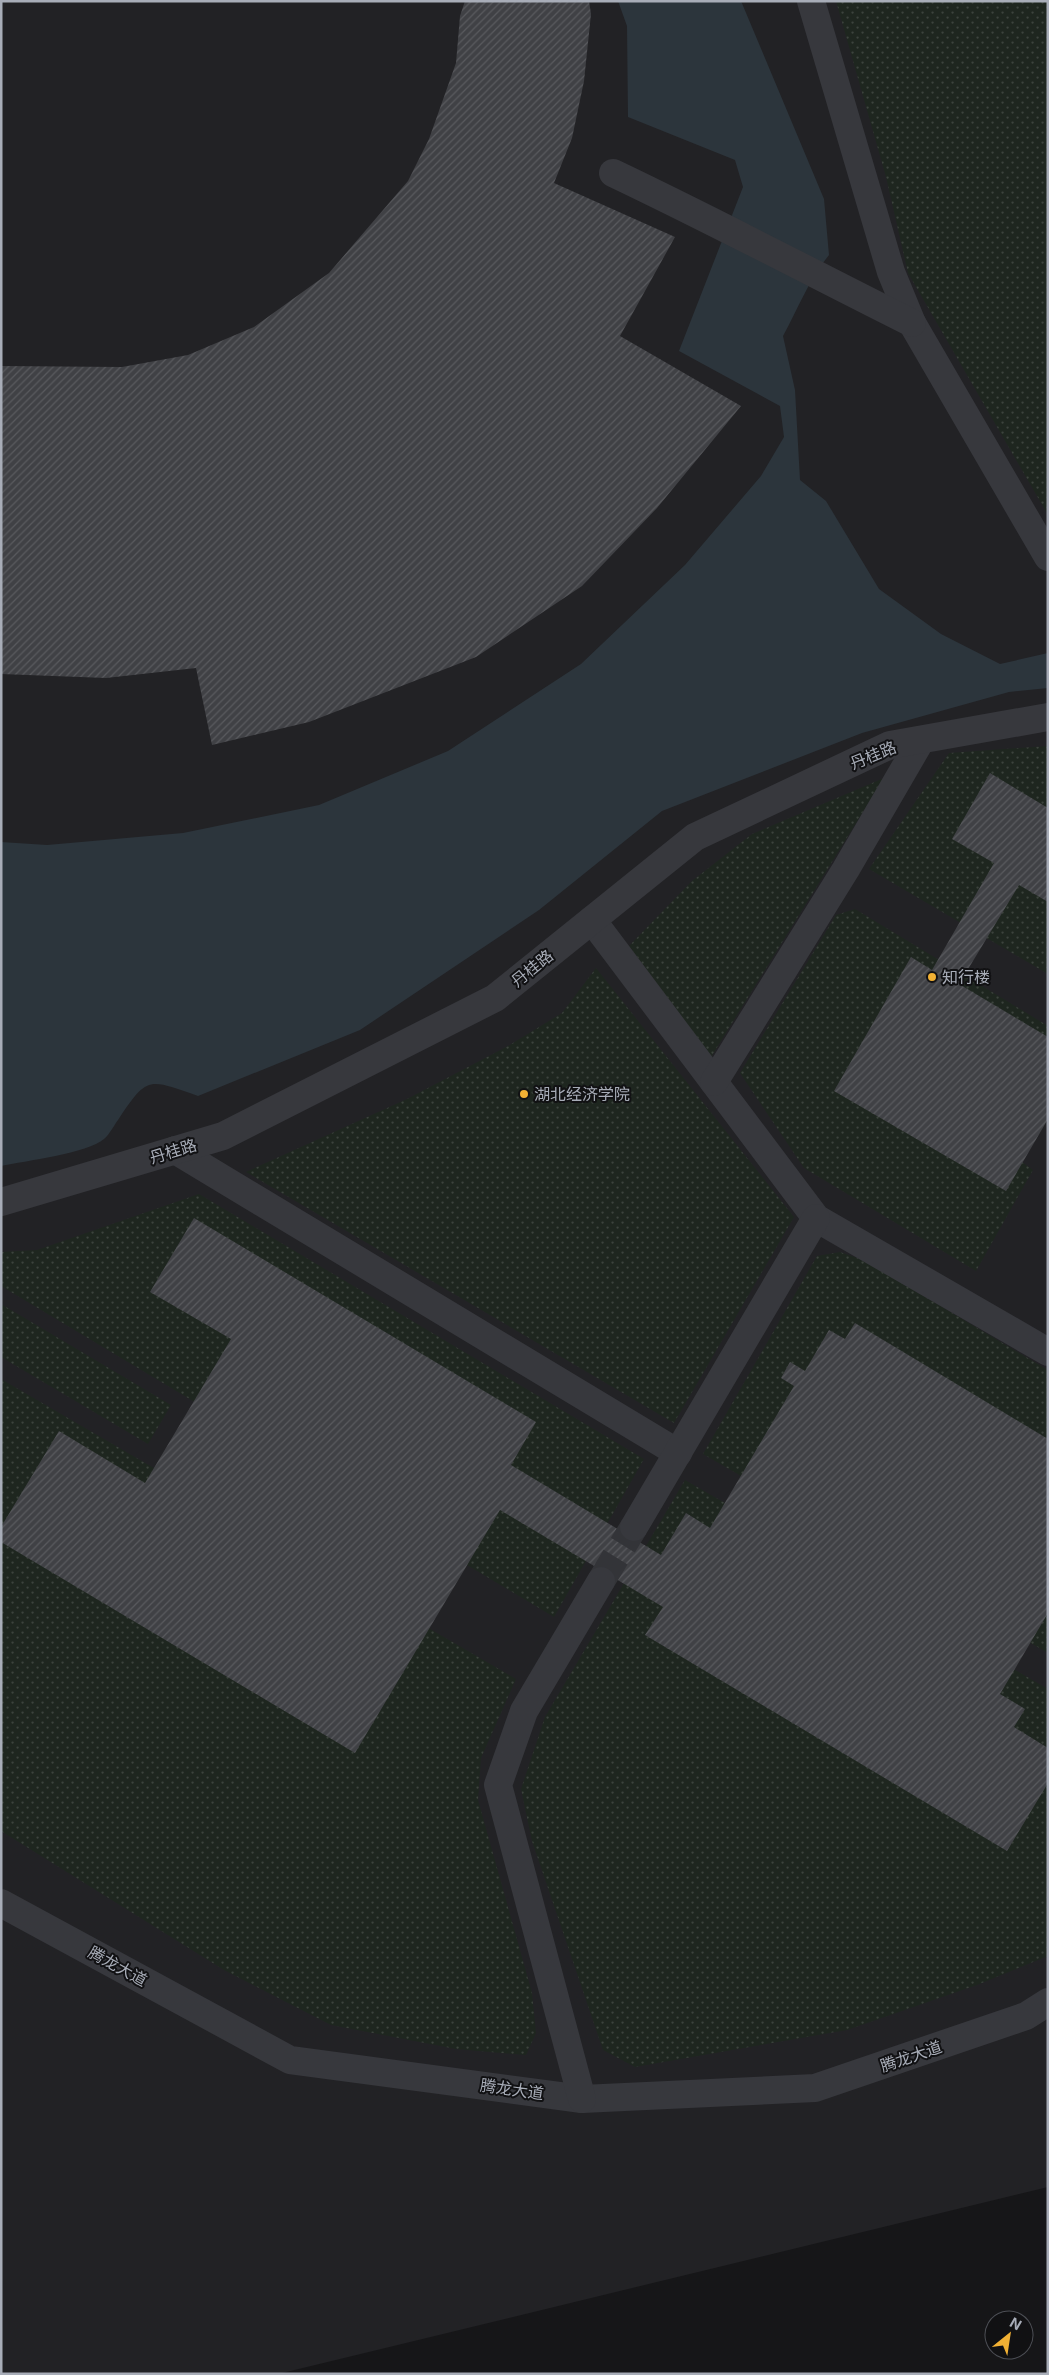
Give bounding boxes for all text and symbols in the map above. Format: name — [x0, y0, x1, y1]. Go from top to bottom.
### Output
street label: 丹桂路 — [847, 737, 899, 773]
street label: 丹桂路 — [507, 945, 557, 991]
place label: 知行楼 — [942, 967, 990, 987]
marker: 知行楼 — [926, 971, 938, 983]
place label: 湖北经济学院 — [534, 1084, 630, 1104]
marker: 湖北经济学院 — [518, 1088, 530, 1100]
street label: 丹桂路 — [147, 1134, 199, 1168]
street label: 腾龙大道 — [85, 1942, 151, 1990]
street label: 腾龙大道 — [877, 2036, 945, 2076]
street label: 腾龙大道 — [479, 2075, 545, 2103]
north arrow — [984, 2310, 1034, 2360]
text: N — [1007, 2313, 1025, 2333]

